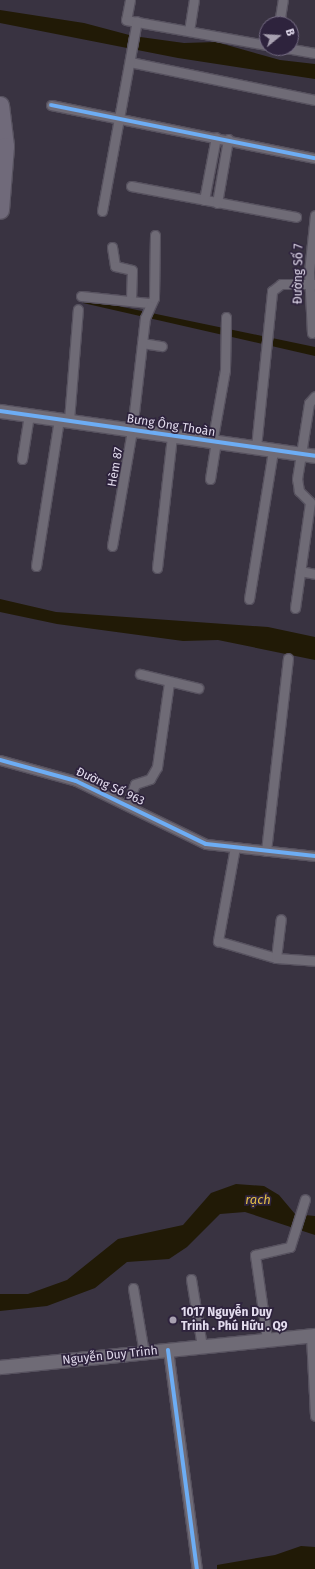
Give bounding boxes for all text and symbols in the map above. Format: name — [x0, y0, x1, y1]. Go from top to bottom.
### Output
north arrow — [259, 16, 299, 56]
text: B — [283, 27, 297, 38]
street label: Đường Số 7 — [291, 244, 307, 304]
street label: Bưng Ông Thoàn — [126, 412, 216, 440]
street label: Hèm 87 — [105, 446, 127, 488]
street label: Đường Số 963 — [74, 765, 146, 809]
water label: rạch — [245, 1192, 271, 1208]
place label: 1017 Nguyễn Duy Trinh . Phú Hữu . Q9 — [181, 1306, 287, 1334]
marker: 1017 Nguyễn Duy Trinh . Phú Hữu . Q9 — [168, 1315, 178, 1325]
street label: Nguyễn Duy Trinh — [62, 1344, 158, 1368]

